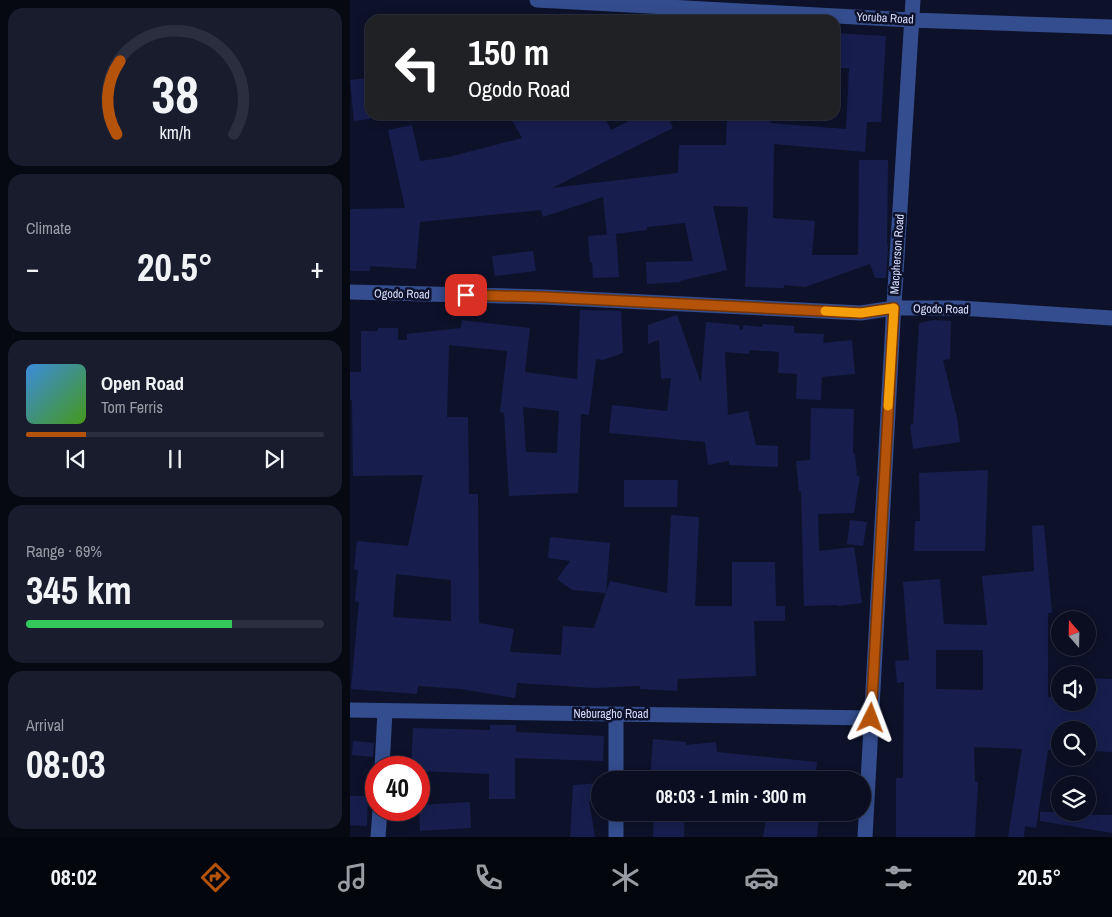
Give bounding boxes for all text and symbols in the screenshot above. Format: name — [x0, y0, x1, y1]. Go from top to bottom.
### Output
street label: Yoruba Road — [856, 9, 914, 27]
text: 150 m — [468, 29, 549, 76]
icon: left — [385, 35, 450, 100]
text: 38 — [151, 59, 199, 129]
text: Ogodo Road — [468, 74, 570, 104]
text: km/h — [159, 121, 191, 145]
street label: Macpherson Road — [886, 213, 908, 295]
text: Climate — [26, 217, 71, 239]
text: 20.5° — [137, 242, 213, 293]
text: − — [26, 249, 39, 287]
text: + — [311, 249, 324, 287]
pin — [445, 274, 487, 316]
icon: arrive — [452, 281, 480, 309]
street label: Ogodo Road — [374, 286, 430, 302]
street label: Ogodo Road — [913, 301, 969, 317]
text: Open Road — [101, 370, 184, 396]
text: Tom Ferris — [101, 396, 163, 418]
icon: previous — [62, 445, 90, 473]
icon: pause — [161, 445, 189, 473]
icon: next — [260, 445, 288, 473]
text: Range · 69% — [26, 540, 102, 562]
text: 345 km — [26, 565, 132, 616]
north arrow — [1051, 611, 1096, 656]
map controls — [1051, 611, 1096, 821]
button: sound — [1051, 666, 1096, 711]
position arrow — [844, 691, 896, 743]
street label: Neburagho Road — [574, 706, 648, 722]
text: Arrival — [26, 714, 64, 736]
button: search — [1051, 721, 1096, 766]
text: 08:03 — [26, 739, 106, 790]
speed limit sign: 40 — [365, 756, 430, 821]
button: layers — [1051, 776, 1096, 821]
text: 08:03 · 1 min · 300 m — [656, 783, 806, 809]
icon: directions — [198, 860, 233, 895]
icon: music — [335, 860, 370, 895]
icon: phone — [471, 860, 506, 895]
icon: climate — [608, 860, 643, 895]
icon: car — [744, 860, 779, 895]
icon: filters — [881, 860, 916, 895]
text: 08:02 — [51, 862, 97, 892]
text: 20.5° — [1017, 862, 1061, 892]

